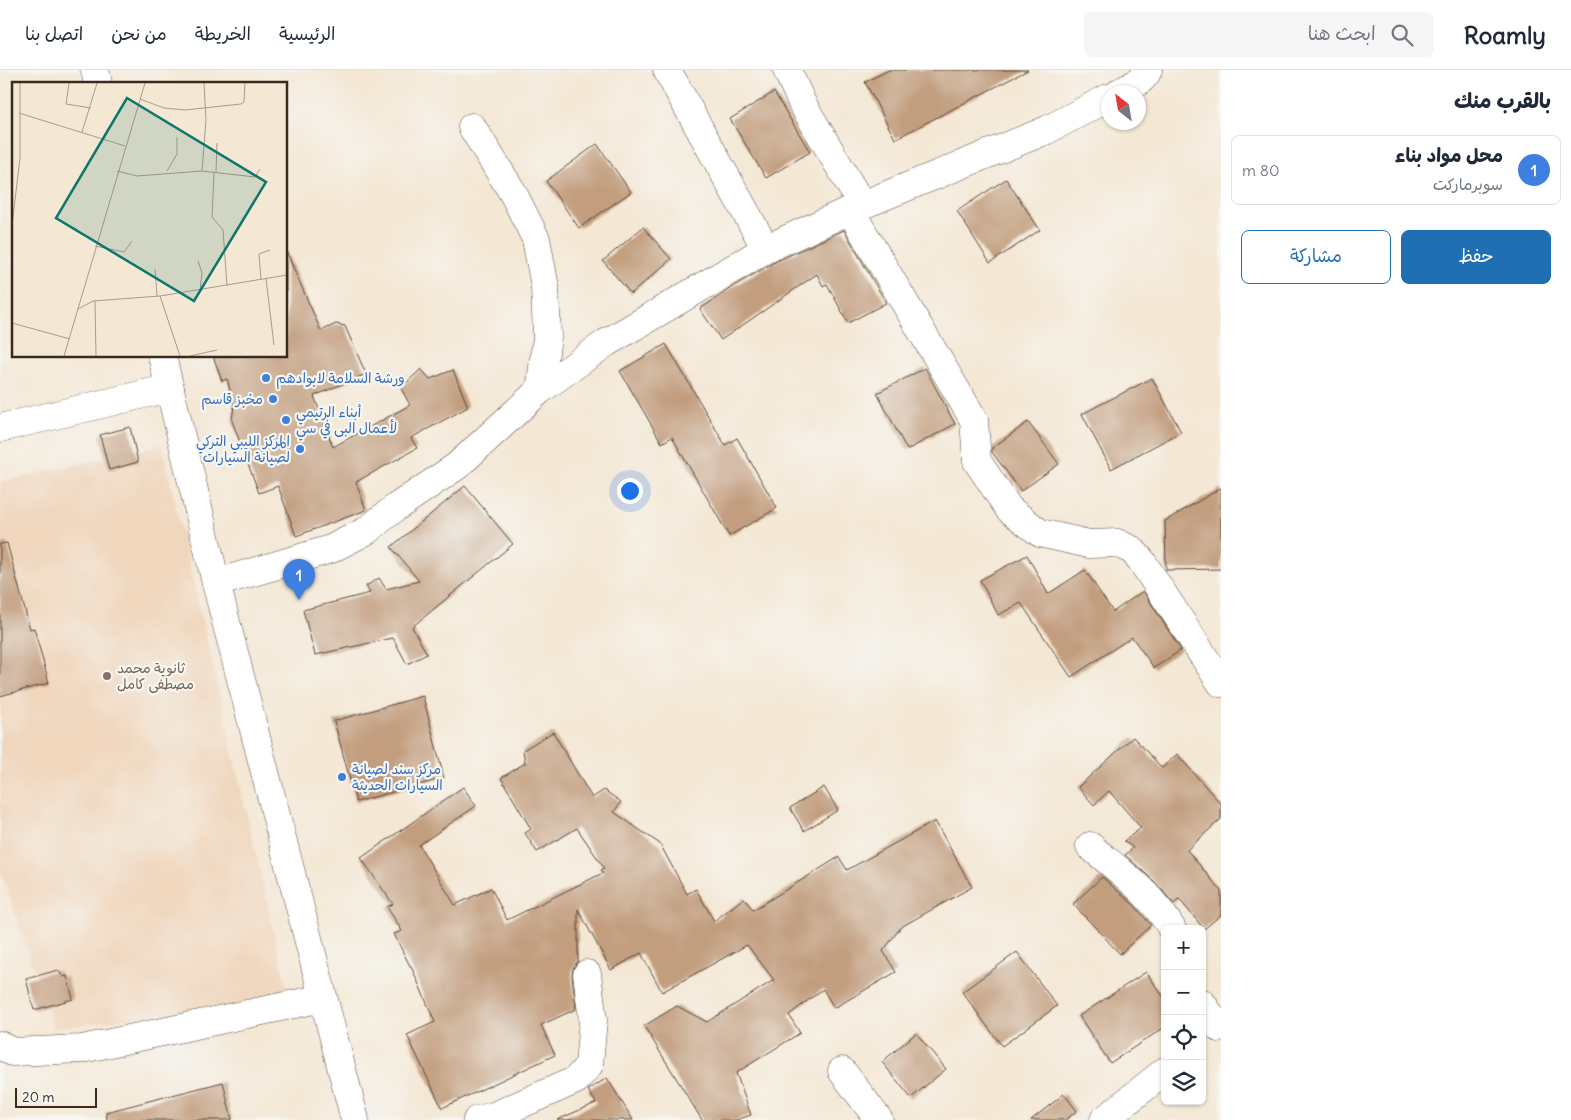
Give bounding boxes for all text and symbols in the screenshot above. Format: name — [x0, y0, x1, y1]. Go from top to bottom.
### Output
search box — [1084, 12, 1434, 57]
text: Roamly — [1464, 20, 1546, 50]
text: ابحث هنا — [1308, 21, 1376, 45]
icon: search — [1388, 21, 1416, 49]
text: اتصل بنا — [25, 22, 83, 45]
text: من نحن — [111, 22, 167, 45]
text: الخريطة — [195, 22, 251, 45]
text: الرئيسية — [279, 22, 336, 45]
inset map — [12, 82, 288, 358]
north arrow — [1101, 85, 1146, 130]
text: بالقرب منك — [1454, 87, 1551, 114]
text: محل مواد بناء — [1395, 143, 1503, 167]
text: 80 m — [1242, 160, 1280, 180]
text: 1 — [1531, 160, 1537, 180]
text: سوبرماركت — [1433, 174, 1503, 194]
button: مشاركة — [1241, 230, 1391, 284]
button: حفظ — [1401, 230, 1551, 284]
place label: ورشة السلامة لابوادهم — [276, 369, 405, 389]
marker: ورشة السلامة لابوادهم — [260, 372, 272, 384]
place label: مخبز قاسم — [201, 390, 263, 410]
marker: مخبز قاسم — [267, 393, 279, 405]
place label: أبناء الرتيمي لأعمال البى في سي — [296, 403, 397, 441]
marker: أبناء الرتيمي لأعمال البى في سي — [280, 414, 292, 426]
place label: المركز الليبي التركي لصيانة السيارات — [196, 432, 290, 466]
marker: المركز الليبي التركي لصيانة السيارات — [294, 443, 306, 455]
your location — [617, 478, 643, 504]
pin: 1 — [283, 559, 315, 600]
place label: ثانوية محمد مصطفى كامل — [117, 659, 194, 693]
marker: ثانوية محمد مصطفى كامل — [101, 670, 113, 682]
place label: مركز سند لصيانة السيارات الحديثة — [352, 760, 443, 794]
marker: مركز سند لصيانة السيارات الحديثة — [336, 771, 348, 783]
map controls — [1161, 925, 1206, 1105]
button: + — [1161, 925, 1206, 970]
button: − — [1161, 970, 1206, 1015]
button: locate — [1161, 1015, 1206, 1060]
button: layers — [1161, 1060, 1206, 1105]
scale bar — [15, 1085, 98, 1108]
text: 20 m — [22, 1088, 55, 1106]

